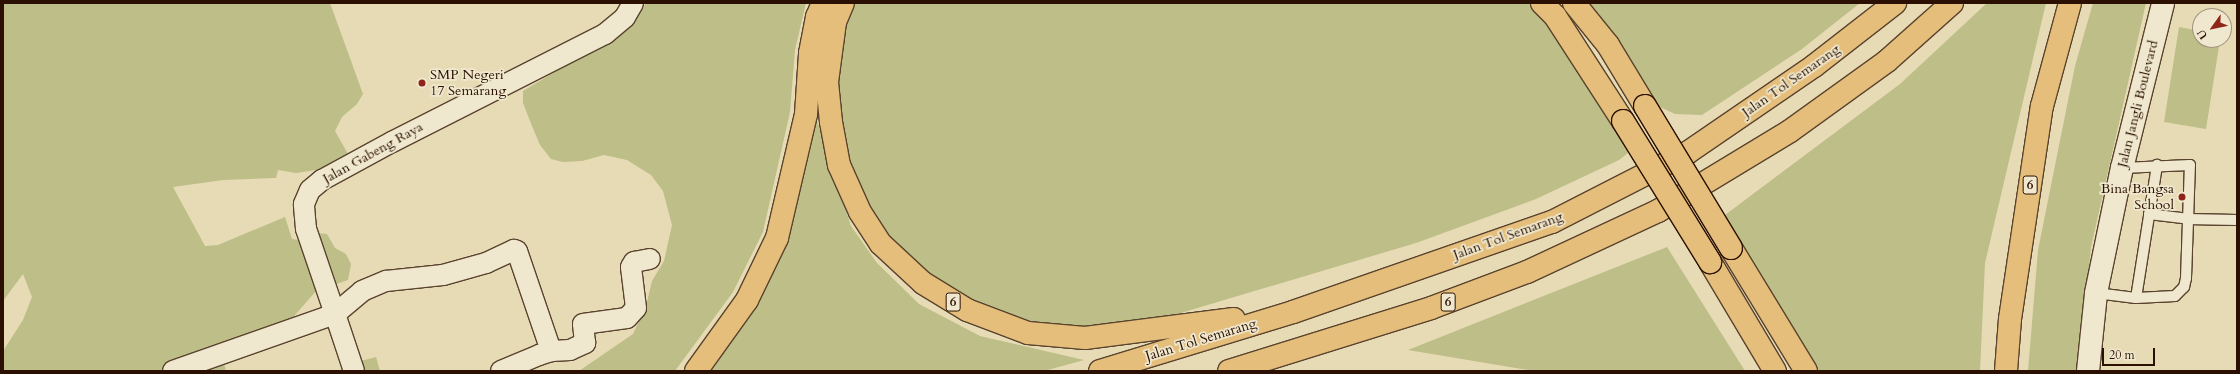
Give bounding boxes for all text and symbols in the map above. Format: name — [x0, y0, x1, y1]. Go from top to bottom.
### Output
north arrow — [2192, 8, 2232, 48]
text: U — [2194, 26, 2211, 42]
street label: Jalan Jangli Boulevard — [2114, 39, 2162, 169]
street label: Jalan Tol Semarang — [1739, 41, 1843, 121]
place label: SMP Negeri 17 Semarang — [430, 67, 506, 100]
marker: SMP Negeri 17 Semarang — [417, 78, 427, 88]
street label: Jalan Gabeng Raya — [320, 119, 426, 187]
road number: 6 — [2022, 174, 2038, 196]
place label: Bina Bangsa School — [2101, 181, 2174, 214]
marker: Bina Bangsa School — [2177, 192, 2187, 202]
street label: Jalan Tol Semarang — [1451, 208, 1565, 264]
road number: 6 — [945, 291, 961, 313]
road number: 6 — [1440, 291, 1456, 313]
street label: Jalan Tol Semarang — [1143, 315, 1259, 365]
scale bar — [2104, 340, 2157, 366]
text: 20 m — [2109, 347, 2135, 363]

